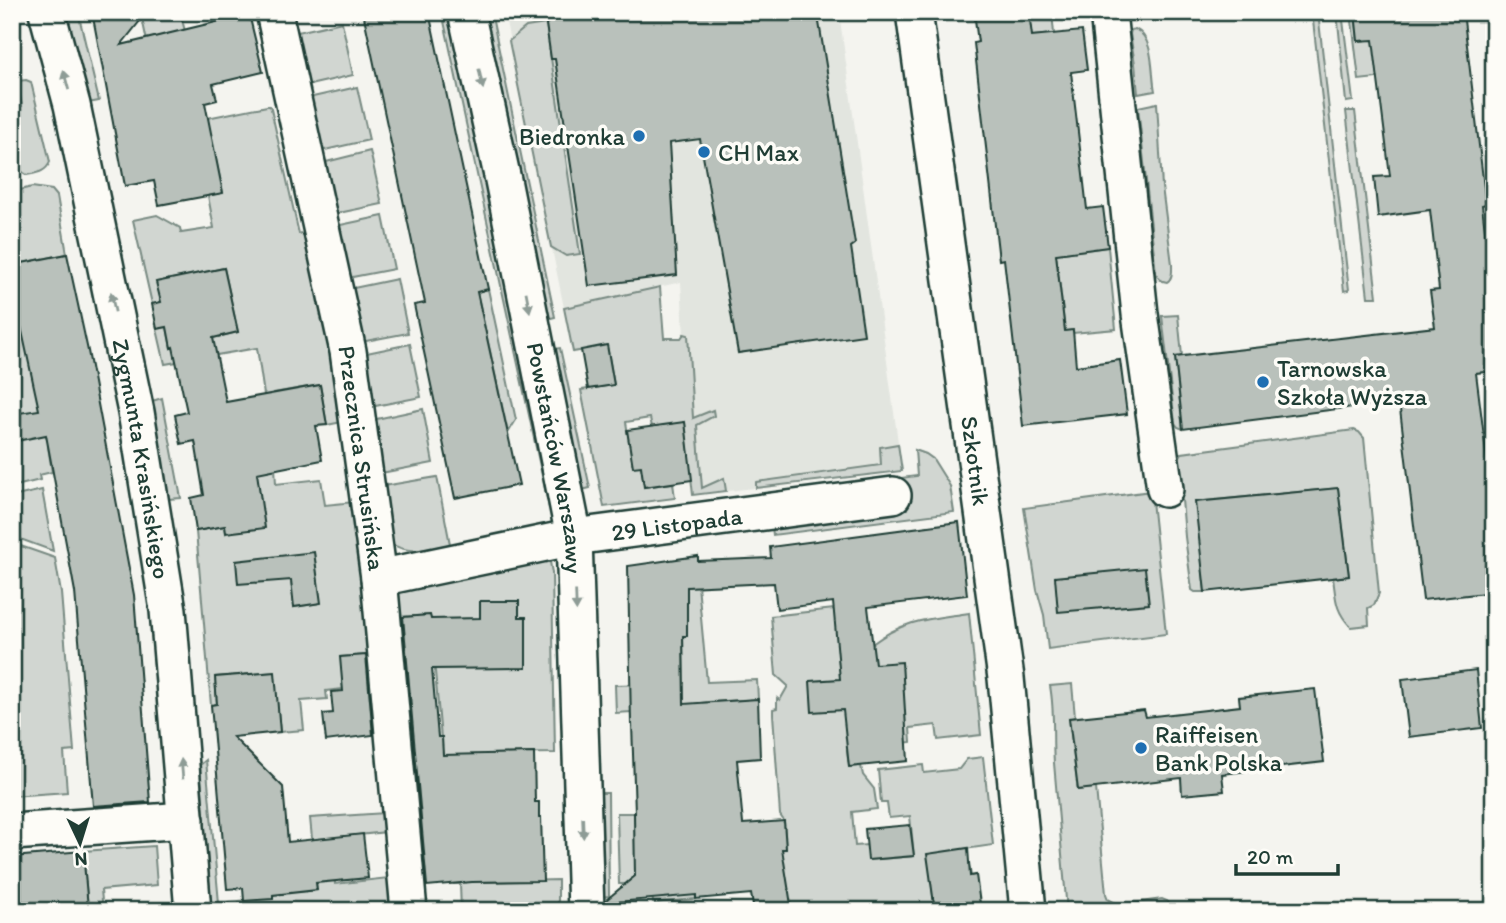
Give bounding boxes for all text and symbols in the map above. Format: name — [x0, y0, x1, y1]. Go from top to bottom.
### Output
one-way arrow — [476, 68, 487, 90]
one-way arrow — [60, 69, 70, 90]
place label: Biedronka — [519, 122, 625, 151]
marker: Biedronka — [631, 128, 647, 144]
place label: CH Max — [718, 138, 799, 167]
marker: CH Max — [696, 144, 712, 160]
one-way arrow — [108, 291, 119, 313]
one-way arrow — [522, 291, 533, 313]
street label: Zygmunta Krasińskiego — [107, 336, 177, 581]
street label: Powstańców Warszawy — [521, 340, 590, 574]
street label: Przecznica Strusińska — [333, 344, 392, 573]
place label: Tarnowska Szkoła Wyższa — [1277, 354, 1428, 411]
marker: Tarnowska Szkoła Wyższa — [1255, 374, 1271, 390]
street label: Szkotnik — [955, 414, 997, 507]
street label: 29 Listopada — [610, 500, 745, 546]
one-way arrow — [570, 590, 581, 612]
place label: Raiffeisen Bank Polska — [1155, 720, 1283, 777]
marker: Raiffeisen Bank Polska — [1133, 740, 1149, 756]
one-way arrow — [176, 758, 187, 780]
north arrow — [46, 808, 116, 878]
one-way arrow — [578, 817, 589, 839]
scale bar — [1236, 832, 1338, 876]
text: 20 m — [1247, 844, 1294, 869]
text: N — [74, 848, 88, 871]

